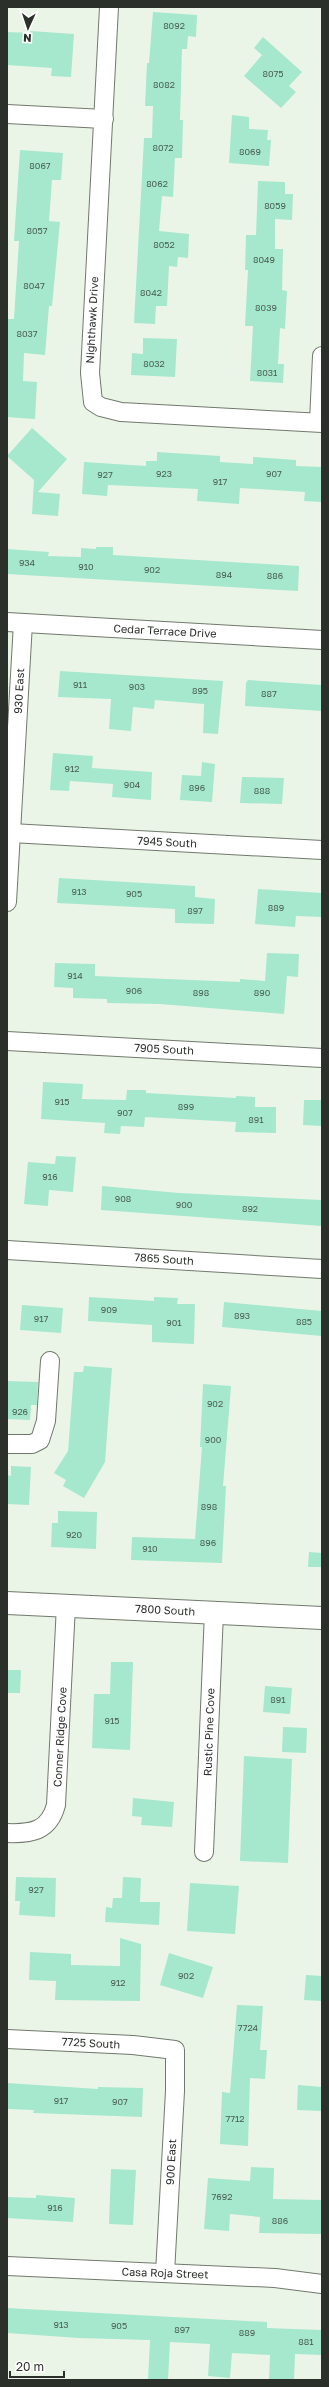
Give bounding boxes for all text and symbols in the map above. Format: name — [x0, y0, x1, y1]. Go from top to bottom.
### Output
north arrow — [8, 8, 48, 48]
house number: 8092 — [163, 20, 185, 31]
text: N — [23, 32, 32, 45]
house number: 8075 — [262, 68, 284, 79]
house number: 8082 — [153, 79, 175, 90]
house number: 8072 — [152, 142, 174, 153]
house number: 8069 — [239, 146, 261, 157]
house number: 8067 — [29, 160, 51, 171]
house number: 8062 — [146, 178, 168, 189]
house number: 8059 — [264, 200, 286, 211]
house number: 8057 — [26, 225, 48, 236]
house number: 8052 — [153, 239, 175, 250]
house number: 8049 — [253, 254, 275, 265]
street label: Nighthawk Drive — [83, 276, 100, 364]
house number: 8047 — [23, 280, 45, 291]
house number: 8042 — [140, 287, 162, 298]
house number: 8039 — [255, 302, 277, 313]
house number: 8037 — [16, 328, 38, 339]
house number: 8032 — [143, 358, 165, 369]
house number: 8031 — [257, 367, 278, 378]
house number: 923 — [156, 468, 172, 479]
house number: 907 — [266, 468, 282, 479]
house number: 927 — [97, 469, 113, 480]
house number: 917 — [213, 476, 228, 487]
house number: 934 — [19, 557, 36, 568]
house number: 910 — [78, 561, 94, 572]
house number: 902 — [144, 564, 160, 575]
house number: 894 — [216, 569, 233, 580]
house number: 886 — [267, 570, 283, 581]
street label: Cedar Terrace Drive — [113, 621, 217, 640]
street label: 930 East — [11, 668, 26, 714]
house number: 911 — [73, 679, 88, 690]
house number: 903 — [129, 681, 145, 692]
house number: 895 — [192, 685, 208, 696]
house number: 887 — [261, 688, 277, 699]
house number: 912 — [64, 763, 80, 774]
house number: 904 — [124, 779, 141, 790]
house number: 896 — [189, 782, 205, 793]
house number: 888 — [254, 785, 270, 796]
street label: 7945 South — [137, 833, 197, 850]
house number: 913 — [71, 886, 87, 897]
house number: 905 — [126, 888, 142, 899]
house number: 889 — [268, 902, 284, 913]
house number: 897 — [187, 905, 203, 916]
house number: 914 — [67, 970, 83, 981]
house number: 906 — [126, 985, 142, 996]
house number: 898 — [193, 987, 209, 998]
house number: 890 — [254, 987, 271, 998]
street label: 7905 South — [134, 1040, 194, 1057]
house number: 915 — [54, 1096, 70, 1107]
house number: 899 — [178, 1101, 194, 1112]
house number: 907 — [117, 1107, 133, 1118]
house number: 891 — [248, 1114, 264, 1125]
house number: 916 — [42, 1171, 58, 1182]
house number: 908 — [115, 1193, 131, 1204]
house number: 900 — [176, 1199, 193, 1210]
house number: 892 — [242, 1203, 258, 1214]
street label: 7865 South — [134, 1250, 194, 1267]
house number: 909 — [101, 1304, 117, 1315]
house number: 893 — [234, 1310, 250, 1321]
house number: 917 — [34, 1313, 49, 1324]
house number: 885 — [296, 1316, 312, 1327]
house number: 901 — [166, 1317, 182, 1328]
house number: 902 — [207, 1398, 223, 1409]
house number: 926 — [12, 1406, 28, 1417]
house number: 900 — [205, 1434, 222, 1445]
house number: 898 — [201, 1501, 217, 1512]
house number: 920 — [66, 1529, 83, 1540]
house number: 896 — [200, 1537, 216, 1548]
house number: 910 — [142, 1543, 158, 1554]
street label: 7800 South — [135, 1601, 196, 1618]
street label: Conner Ridge Cove — [50, 1687, 69, 1787]
street label: Rustic Pine Cove — [200, 1688, 217, 1776]
house number: 891 — [270, 1694, 286, 1705]
house number: 915 — [104, 1715, 120, 1726]
house number: 927 — [28, 1884, 44, 1895]
house number: 902 — [178, 1970, 194, 1981]
house number: 912 — [110, 1977, 126, 1988]
house number: 7724 — [238, 2022, 259, 2033]
street label: 7725 South — [61, 2034, 121, 2051]
house number: 917 — [54, 2095, 69, 2106]
house number: 907 — [112, 2096, 128, 2107]
house number: 7712 — [225, 2113, 245, 2124]
street label: 900 East — [163, 2139, 178, 2185]
house number: 7692 — [212, 2191, 232, 2202]
house number: 916 — [47, 2202, 63, 2213]
house number: 886 — [272, 2215, 288, 2226]
street label: Casa Roja Street — [121, 2264, 209, 2281]
house number: 913 — [53, 2319, 69, 2330]
house number: 905 — [111, 2320, 127, 2331]
house number: 897 — [174, 2324, 190, 2335]
house number: 889 — [239, 2327, 255, 2338]
house number: 881 — [298, 2336, 314, 2347]
scale bar — [10, 2353, 64, 2379]
text: 20 m — [16, 2359, 44, 2374]

